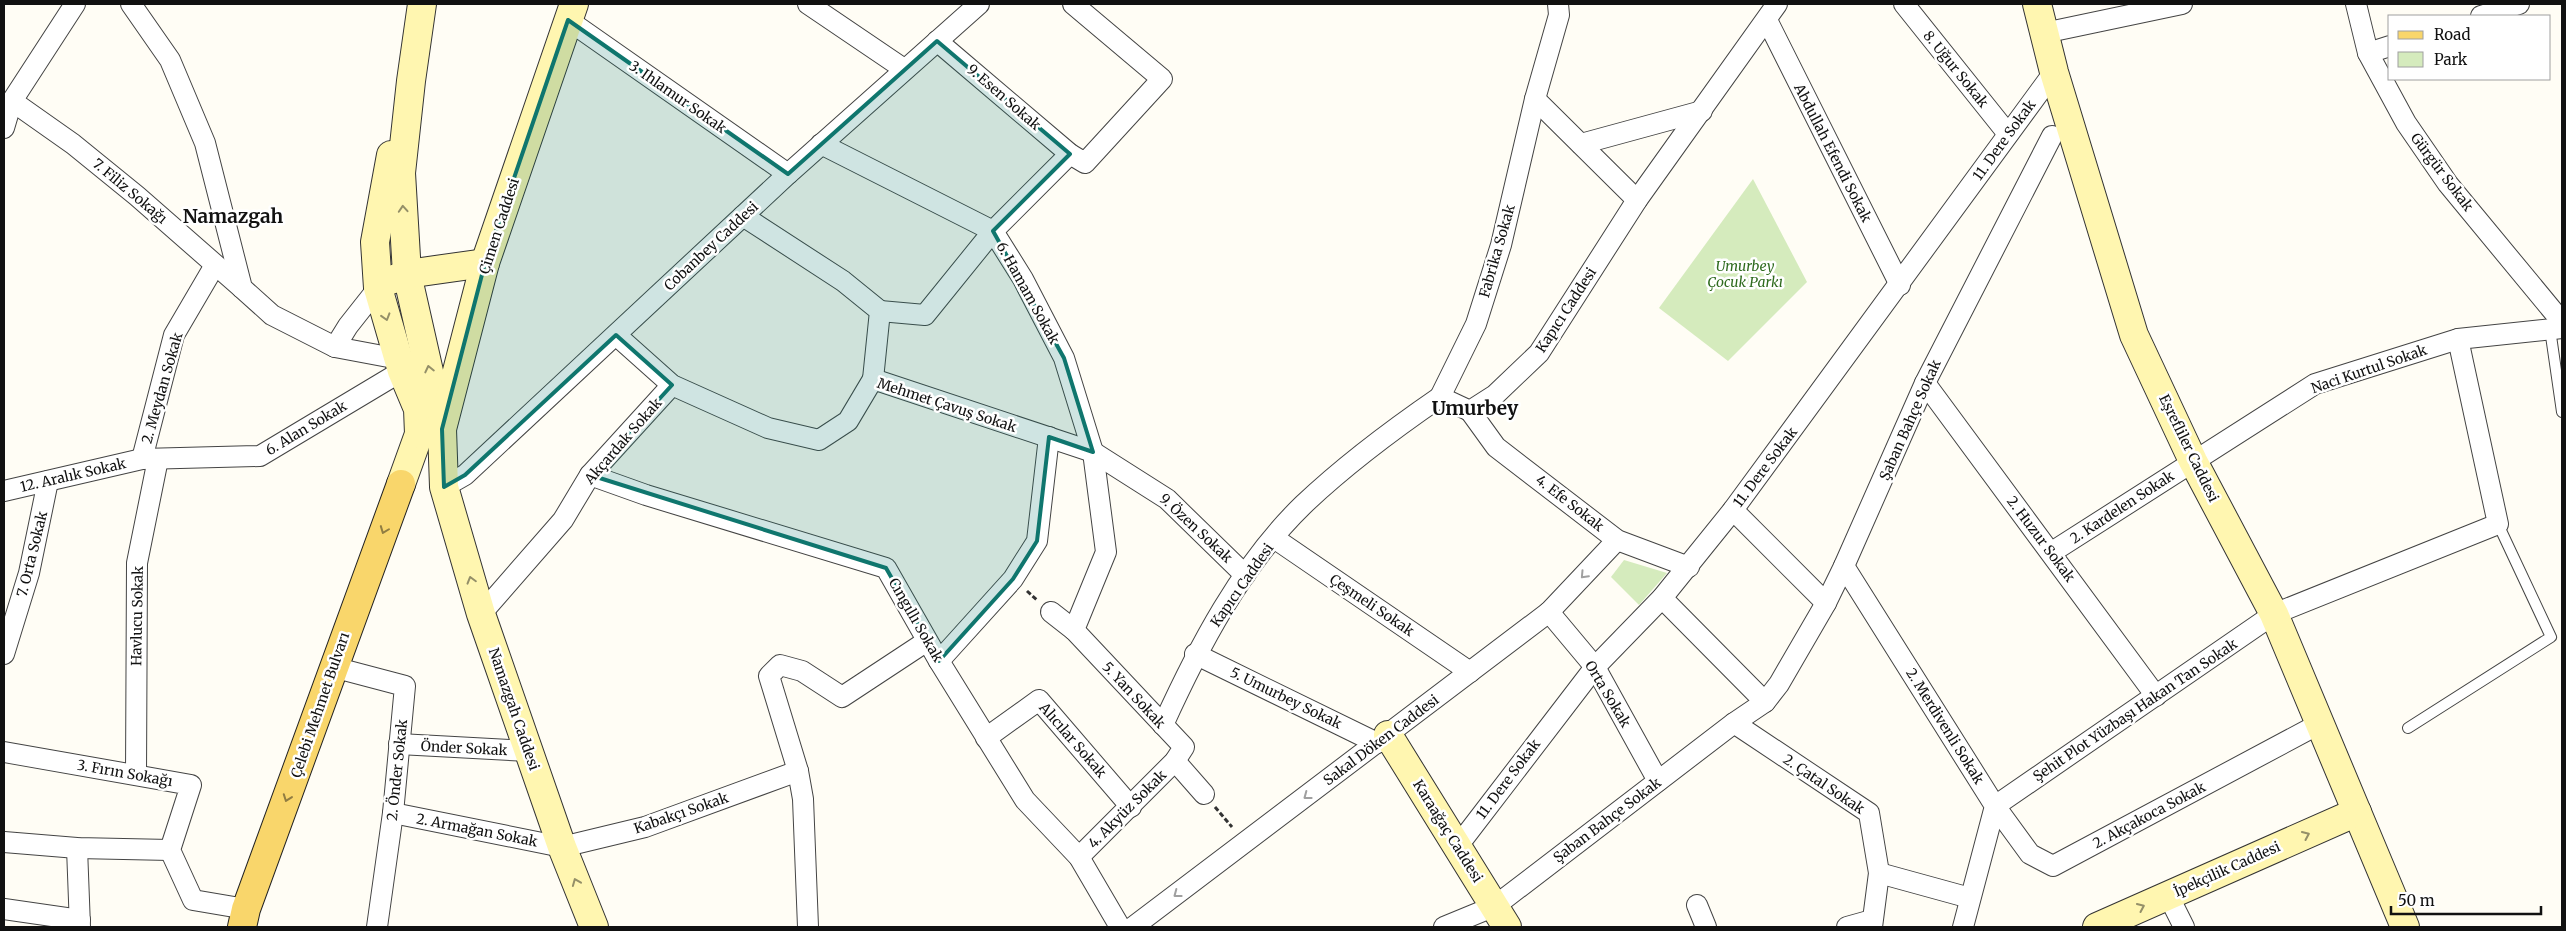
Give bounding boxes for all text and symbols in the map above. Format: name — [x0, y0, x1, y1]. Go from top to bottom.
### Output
legend — [2388, 15, 2551, 80]
text: Road — [2434, 25, 2470, 44]
street label: 8. Uğur Sokak — [1919, 27, 1993, 111]
text: Park — [2434, 50, 2468, 69]
street label: 3. Ihlamur Sokak — [626, 57, 730, 137]
street label: 9. Esen Sokak — [963, 60, 1045, 134]
street label: Abdullah Efendi Sokak — [1790, 80, 1876, 225]
street label: 11. Dere Sokak — [1969, 96, 2039, 184]
street label: Gürgür Sokak — [2407, 129, 2477, 215]
street label: 7. Filiz Sokağı — [89, 155, 171, 228]
street label: Çimen Caddesi — [475, 175, 523, 276]
street label: Cobanbey Caddesi — [660, 197, 762, 294]
street label: Fabrika Sokak — [1475, 202, 1519, 300]
district label: Namazgah — [183, 204, 284, 228]
one-way arrow — [398, 205, 409, 213]
street label: 6. Hamam Sokak — [992, 239, 1064, 347]
park label: Umurbey Çocuk Parkı — [1707, 257, 1783, 291]
street label: Kapıcı Caddesi — [1532, 264, 1600, 356]
one-way arrow — [381, 312, 391, 321]
street label: 2. Meydan Sokak — [138, 330, 186, 446]
street label: Naci Kurtul Sokak — [2309, 341, 2429, 397]
street label: Şaban Bahçe Sokak — [1875, 357, 1945, 483]
one-way arrow — [424, 365, 435, 374]
street label: Mehmet Çavuş Sokak — [875, 374, 1019, 436]
street label: Eşrefliler Caddesi — [2155, 391, 2223, 505]
street label: Akçardak Sokak — [580, 394, 666, 489]
district label: Umurbey — [1432, 396, 1519, 420]
street label: 6. Alan Sokak — [262, 397, 350, 459]
street label: 11. Dere Sokak — [1729, 423, 1801, 511]
street label: 12. Aralık Sokak — [18, 454, 128, 496]
street label: 2. Kardelen Sokak — [2067, 467, 2178, 547]
street label: 4. Efe Sokak — [1532, 471, 1608, 535]
street label: 9. Özen Sokak — [1156, 490, 1236, 567]
street label: 2. Huzur Sokak — [2003, 493, 2079, 585]
street label: 7. Orta Sokak — [13, 509, 51, 599]
one-way arrow — [380, 525, 390, 533]
street label: Kapıcı Caddesi — [1207, 539, 1278, 630]
street label: Havlucu Sokak — [127, 566, 147, 666]
street label: Çeşmeli Sokak — [1326, 570, 1418, 640]
one-way arrow — [1581, 570, 1590, 579]
street label: Cıngıllı Sokak — [885, 575, 947, 665]
one-way arrow — [467, 576, 477, 584]
street label: Çelebi Mehmet Bulvarı — [287, 629, 354, 780]
street label: Şehit Plot Yüzbaşı Hakan Tan Sokak — [2029, 635, 2241, 785]
street label: Namazgah Caddesi — [485, 646, 544, 773]
street label: Orta Sokak — [1581, 657, 1635, 731]
street label: 5. Yan Sokak — [1099, 658, 1169, 732]
street label: 5. Umurbey Sokak — [1227, 663, 1345, 733]
street label: 2. Merdivenli Sokak — [1902, 665, 1988, 787]
street label: Sakal Döken Caddesi — [1320, 690, 1443, 789]
street label: Alıcılar Sokak — [1035, 698, 1111, 781]
street label: 2. Önder Sokak — [383, 718, 411, 822]
street label: 11. Dere Sokak — [1472, 735, 1544, 823]
street label: Önder Sokak — [420, 737, 508, 759]
street label: 2. Çatal Sokak — [1780, 750, 1868, 818]
street label: 3. Fırın Sokağı — [76, 756, 175, 790]
street label: 4. Akyüz Sokak — [1084, 766, 1170, 852]
street label: Şaban Bahçe Sokak — [1550, 773, 1665, 866]
street label: Karaağaç Caddesi — [1409, 776, 1487, 886]
street label: 2. Akçakoca Sokak — [2090, 778, 2208, 852]
street label: Kabakçı Sokak — [631, 788, 731, 838]
one-way arrow — [1304, 791, 1313, 799]
one-way arrow — [283, 793, 293, 801]
street label: 2. Armağan Sokak — [415, 809, 539, 851]
one-way arrow — [2301, 830, 2310, 841]
street label: İpekçilik Caddesi — [2171, 837, 2283, 901]
one-way arrow — [572, 878, 582, 887]
scale bar — [2391, 884, 2541, 916]
one-way arrow — [1173, 888, 1183, 897]
text: 50 m — [2398, 891, 2435, 910]
one-way arrow — [2136, 903, 2145, 914]

